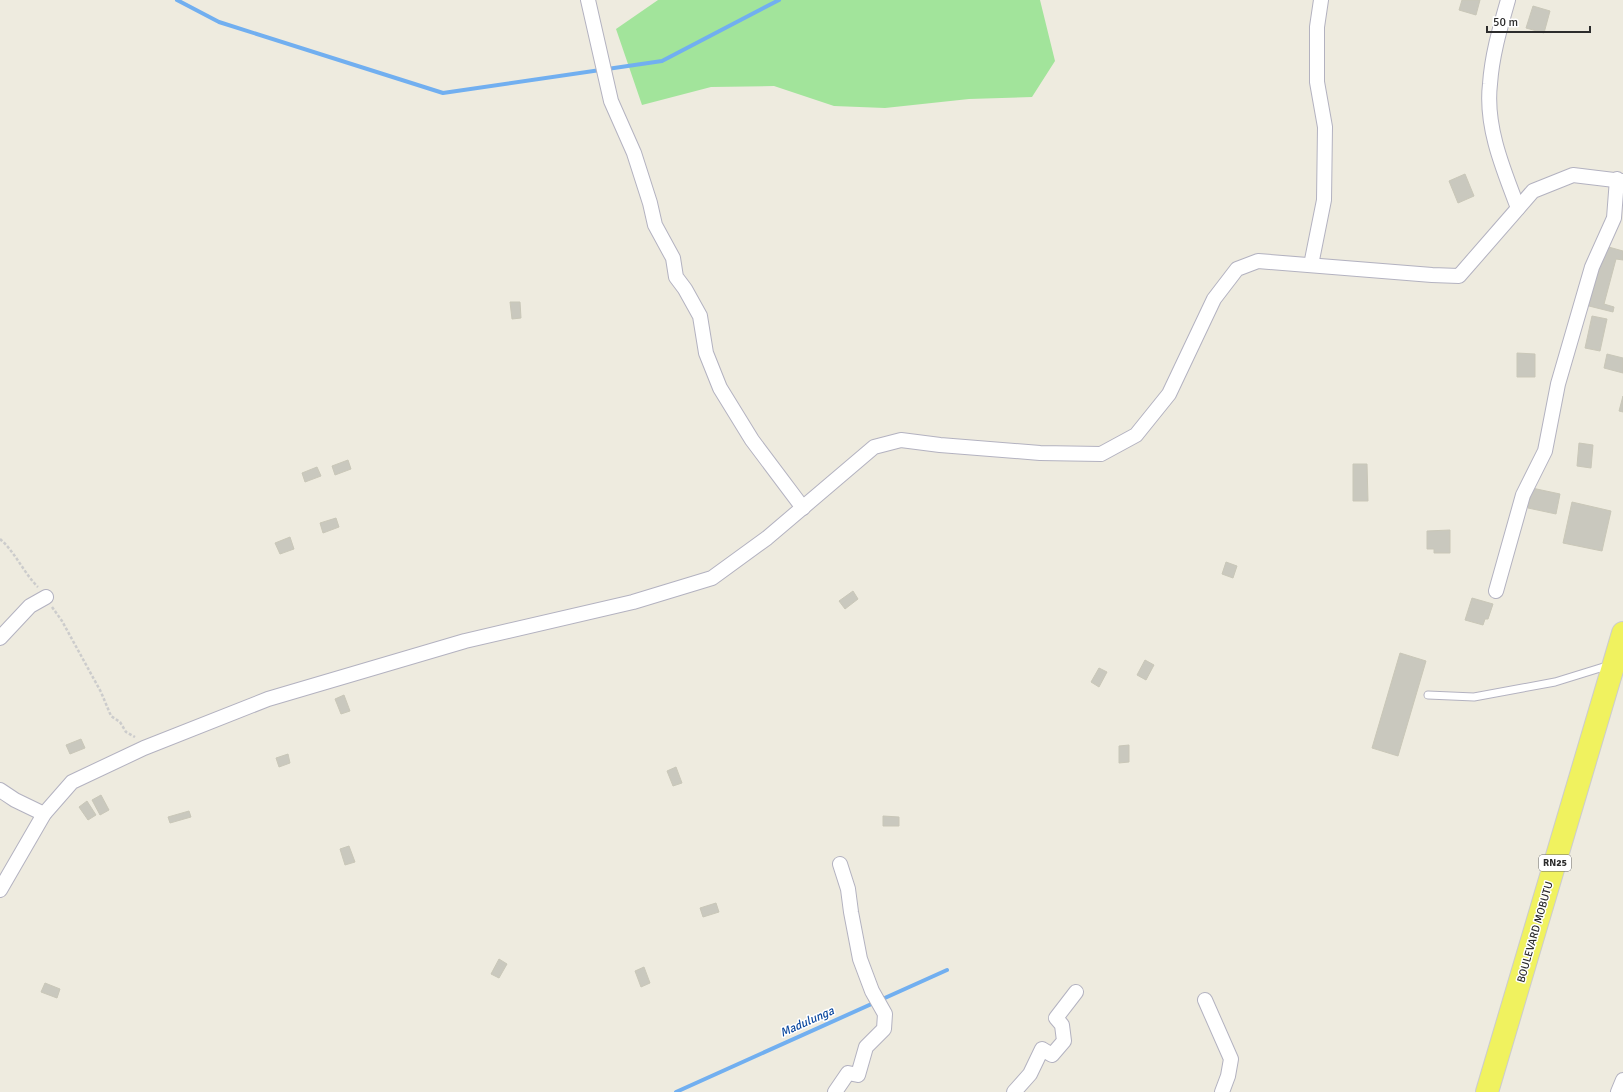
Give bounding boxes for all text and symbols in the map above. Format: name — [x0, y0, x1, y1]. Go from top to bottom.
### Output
scale bar — [1487, 8, 1590, 34]
text: 50 m — [1493, 15, 1518, 30]
road number: RN25 — [1539, 855, 1571, 871]
street label: BOULEVARD MOBUTU — [1514, 880, 1556, 984]
water label: Madulunga — [778, 1003, 837, 1041]

